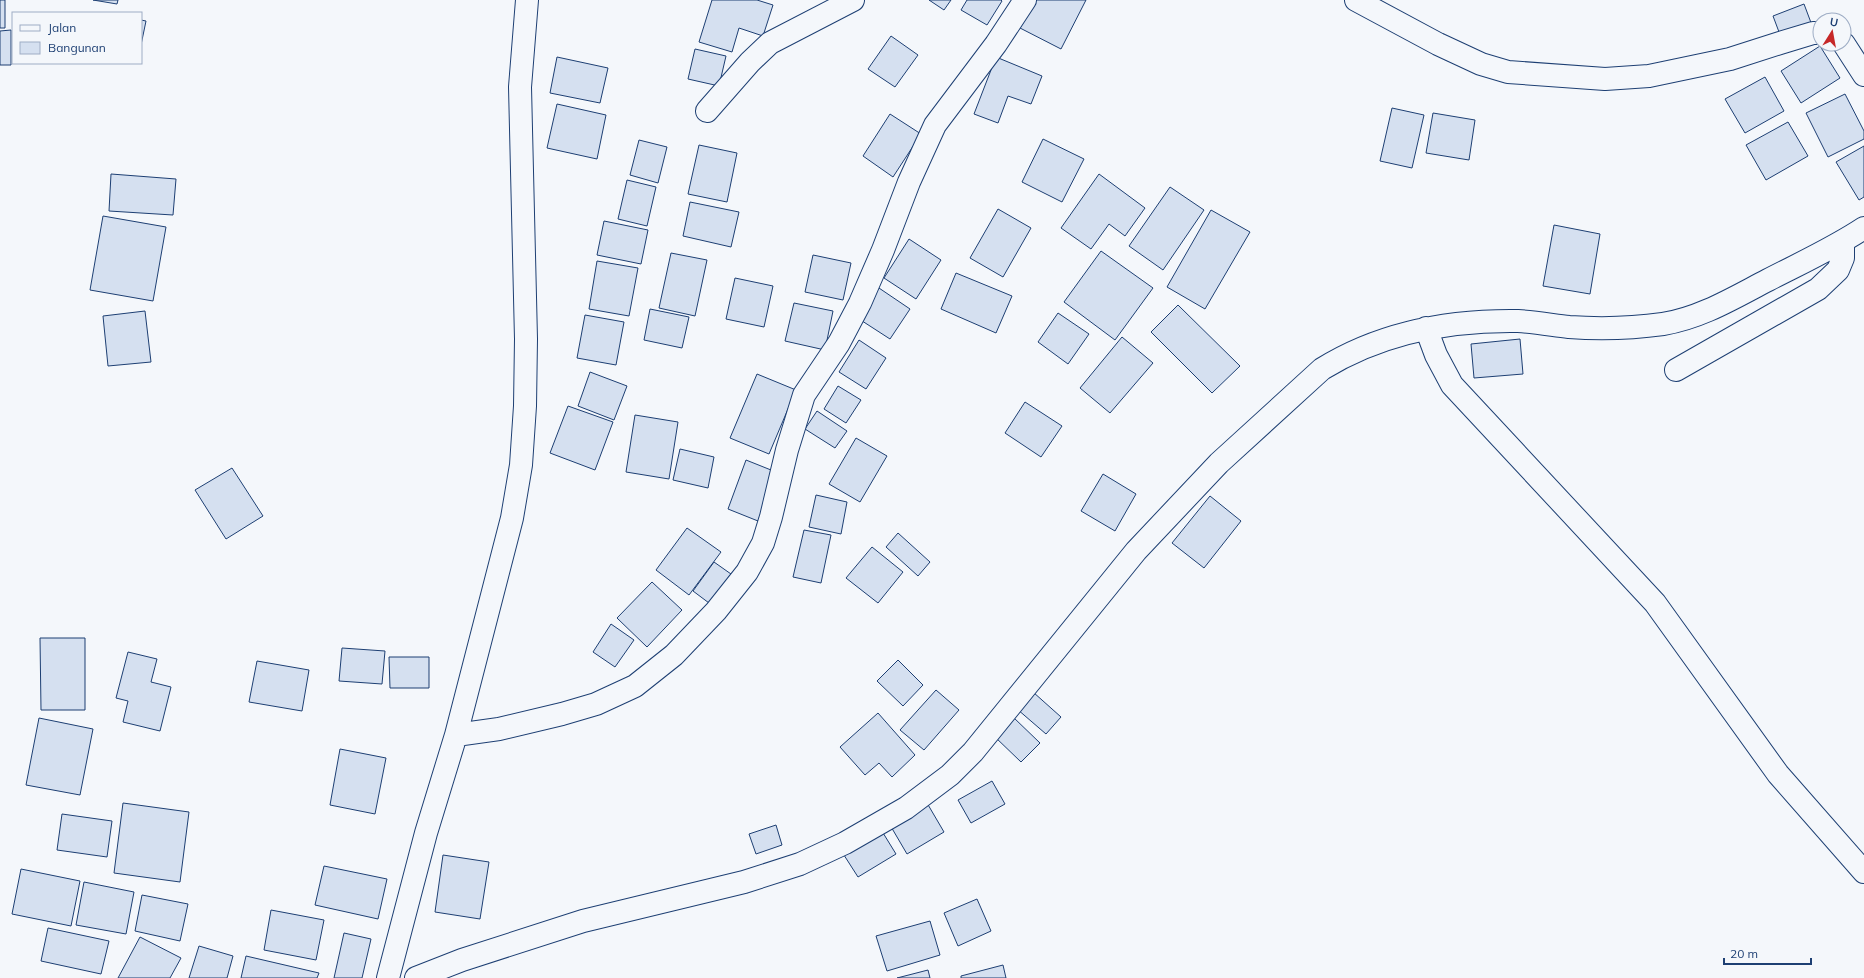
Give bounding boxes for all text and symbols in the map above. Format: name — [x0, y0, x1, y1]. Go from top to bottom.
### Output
legend — [12, 12, 142, 64]
north arrow — [1812, 12, 1852, 52]
text: U — [1829, 15, 1839, 30]
text: Jalan — [48, 20, 76, 35]
text: Bangunan — [48, 40, 106, 55]
scale bar — [1724, 940, 1811, 966]
text: 20 m — [1730, 946, 1758, 961]

